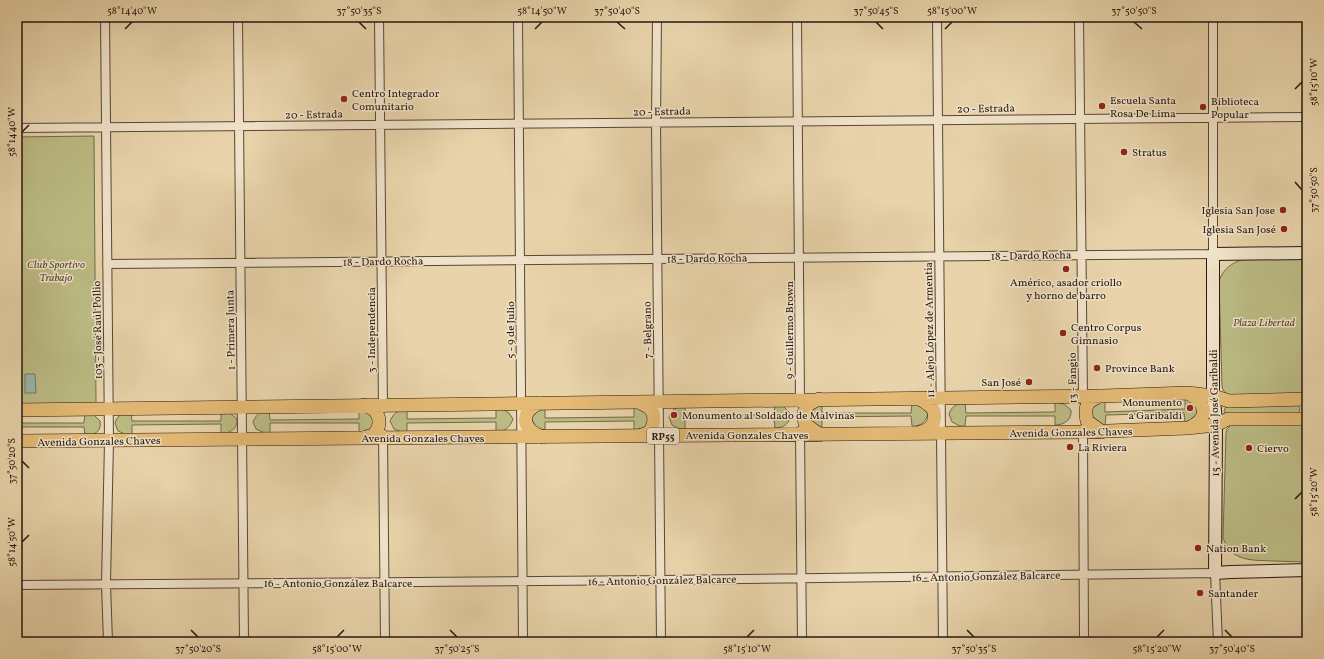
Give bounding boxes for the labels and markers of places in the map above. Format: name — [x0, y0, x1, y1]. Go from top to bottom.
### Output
place label: Centro Integrador Comunitario — [352, 87, 440, 115]
marker: Centro Integrador Comunitario — [339, 94, 349, 104]
place label: Escuela Santa Rosa De Lima — [1110, 94, 1177, 122]
place label: Biblioteca Popular — [1211, 95, 1259, 123]
marker: Escuela Santa Rosa De Lima — [1097, 101, 1107, 111]
marker: Biblioteca Popular — [1198, 102, 1208, 112]
place label: Stratus — [1132, 146, 1167, 161]
marker: Stratus — [1119, 147, 1129, 157]
place label: Iglesia San Jose — [1202, 204, 1275, 219]
marker: Iglesia San Jose — [1278, 205, 1288, 215]
place label: Iglesia San José — [1203, 223, 1276, 238]
marker: Iglesia San José — [1279, 224, 1289, 234]
marker: Américo, asador criollo y horno de barro — [1061, 264, 1071, 274]
place label: Américo, asador criollo y horno de barro — [1010, 276, 1122, 304]
place label: Centro Corpus Gimnasio — [1071, 321, 1142, 349]
marker: Centro Corpus Gimnasio — [1058, 328, 1068, 338]
place label: Province Bank — [1105, 362, 1175, 377]
marker: Province Bank — [1092, 363, 1102, 373]
place label: San José — [981, 376, 1021, 391]
marker: San José — [1024, 377, 1034, 387]
place label: Monumento a Garibaldi — [1122, 396, 1182, 424]
marker: Monumento a Garibaldi — [1185, 403, 1195, 413]
place label: Monumento al Soldado de Malvinas — [682, 409, 855, 424]
marker: Monumento al Soldado de Malvinas — [669, 410, 679, 420]
place label: La Riviera — [1078, 441, 1128, 456]
marker: La Riviera — [1065, 442, 1075, 452]
place label: Ciervo — [1257, 442, 1289, 457]
marker: Ciervo — [1244, 443, 1254, 453]
place label: Nation Bank — [1206, 542, 1266, 557]
marker: Nation Bank — [1193, 543, 1203, 553]
place label: Santander — [1208, 587, 1258, 602]
marker: Santander — [1195, 588, 1205, 598]

